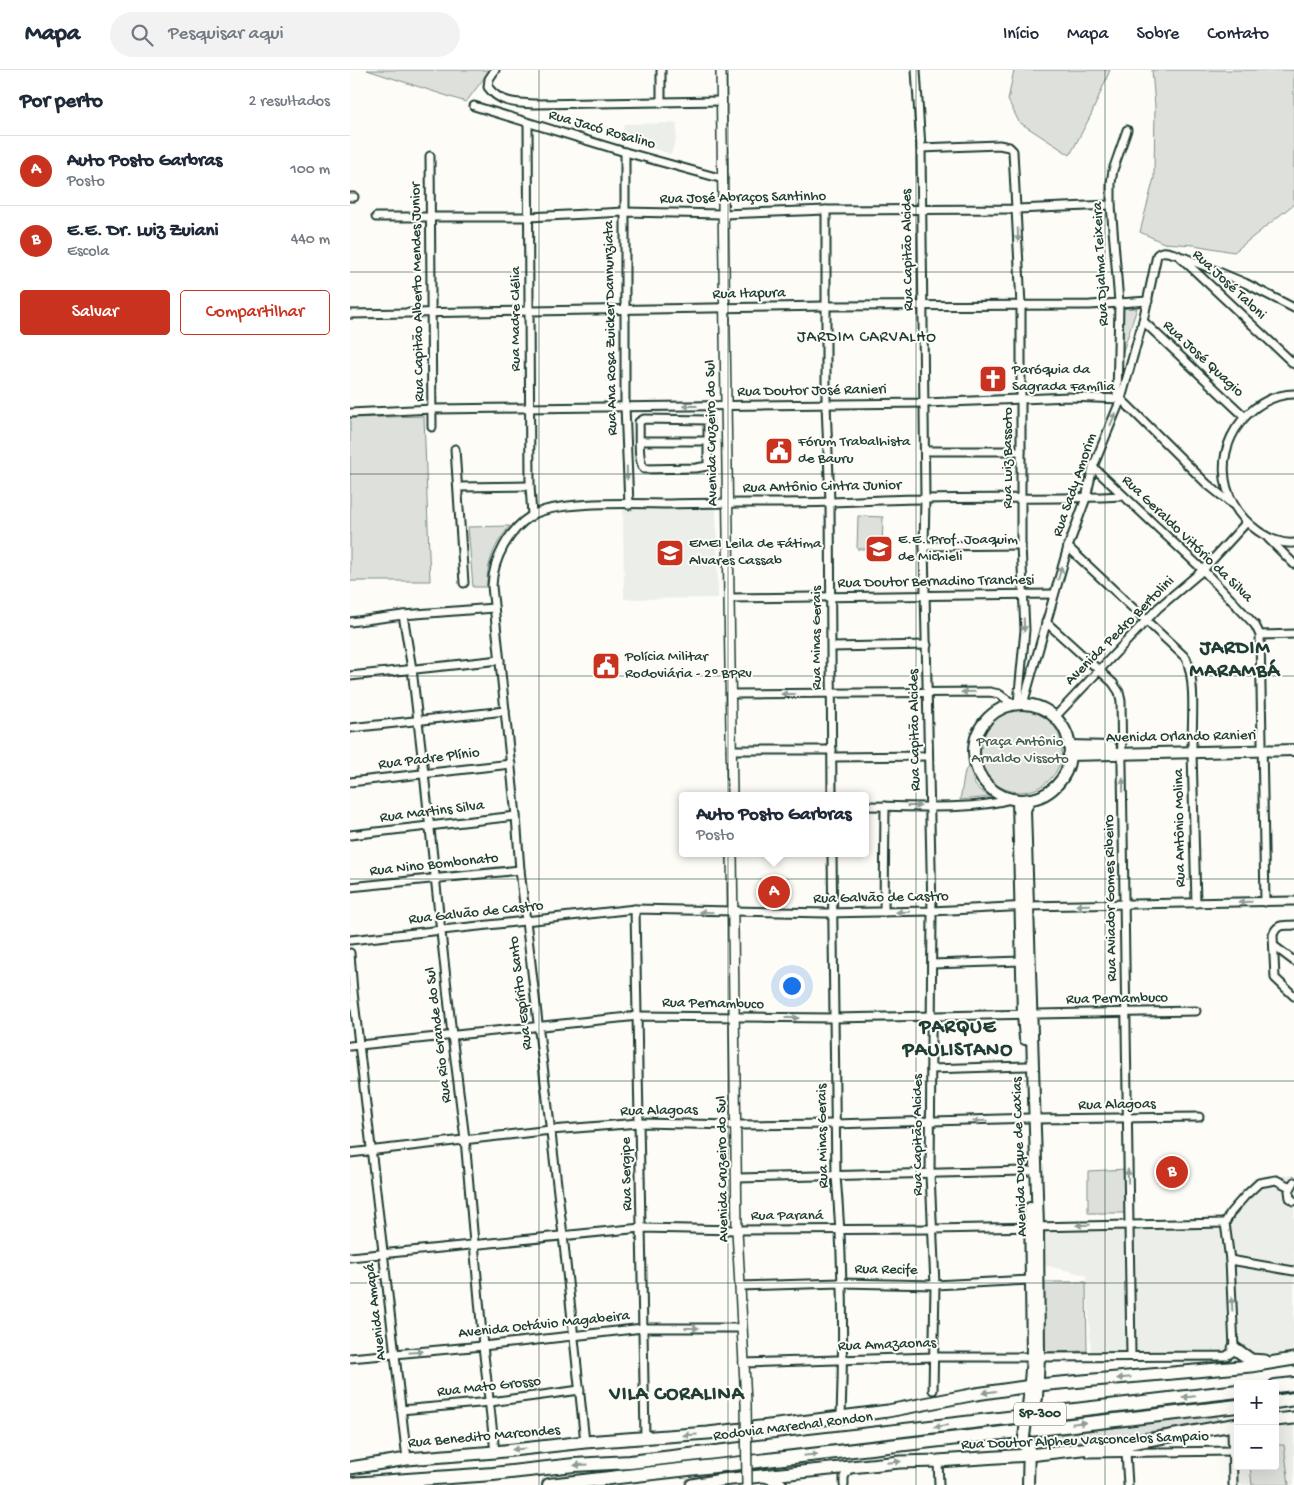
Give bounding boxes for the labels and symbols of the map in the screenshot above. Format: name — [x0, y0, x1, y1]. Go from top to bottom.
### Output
street label: Rua Jacó Rosalino — [546, 106, 658, 154]
street label: Rua Capitão Alberto Mendes Junior — [407, 180, 429, 402]
street label: Rua José Abraços Santinho — [660, 188, 827, 208]
street label: Rua Capitão Alcides — [898, 188, 918, 311]
street label: Rua Djalma Teixeira — [1089, 201, 1113, 327]
street label: Rua Ana Rosa Zuicker Dannunziata — [600, 220, 622, 436]
one-way arrow — [1014, 227, 1022, 243]
street label: Rua José Taloni — [1188, 246, 1270, 324]
street label: Rua Madre Clélia — [507, 266, 525, 371]
street label: Rua Itapura — [712, 284, 786, 304]
street label: Rua José Quagio — [1159, 317, 1247, 401]
district label: JARDIM CARVALHO — [797, 329, 937, 348]
street label: Avenida Cruzeiro do Sul — [702, 360, 722, 506]
place label: Paróquia da Sagrada Família — [1011, 361, 1116, 396]
church icon: Paróquia da Sagrada Família — [978, 364, 1008, 394]
street label: Rua Doutor José Ranieri — [737, 381, 887, 401]
one-way arrow — [682, 402, 698, 410]
street label: Rua Luiz Bassoto — [999, 407, 1017, 509]
one-way arrow — [1109, 412, 1117, 426]
street label: Rua Sady Amorim — [1049, 431, 1101, 539]
place label: Fórum Trabalhista de Bauru — [797, 433, 911, 468]
public building icon: Fórum Trabalhista de Bauru — [764, 436, 794, 466]
one-way arrow — [624, 465, 632, 481]
street label: Rua Geraldo Vitório da Silva — [1118, 472, 1257, 607]
street label: Rua Antônio Cintra Junior — [743, 477, 903, 497]
place label: E.E. Prof. Joaquim de Michieli — [898, 531, 1018, 566]
school or university icon: E.E. Prof. Joaquim de Michieli — [864, 534, 894, 564]
place label: EMEI Leila de Fátima Alvares Cassab — [689, 535, 822, 570]
school or university icon: EMEI Leila de Fátima Alvares Cassab — [655, 538, 685, 568]
one-way arrow — [1057, 565, 1065, 580]
street label: Rua Doutor Bernadino Tranchesi — [837, 571, 1035, 593]
street label: Avenida Pedro Bertolini — [1062, 573, 1178, 689]
street label: Rua Minas Gerais — [808, 585, 826, 690]
one-way arrow — [1020, 617, 1028, 633]
district label: JARDIM MARAMBÁ — [1190, 638, 1282, 684]
place label: Polícia Militar Rodoviária - 2º BPRv — [624, 648, 752, 683]
public building icon: Polícia Militar Rodoviária - 2º BPRv — [591, 651, 621, 681]
street label: Rua Capitão Alcides — [905, 668, 925, 791]
one-way arrow — [960, 688, 976, 696]
one-way arrow — [780, 690, 796, 698]
street label: Avenida Orlando Ranieri — [1106, 727, 1256, 747]
park label: Praça Antônio Arnaldo Vissoto — [971, 733, 1069, 768]
street label: Rua Padre Plínio — [377, 744, 481, 774]
street label: Rua Antônio Molina — [1170, 768, 1190, 887]
one-way arrow — [1119, 777, 1127, 793]
street label: Rua Martins Silva — [379, 797, 486, 827]
one-way arrow — [906, 802, 922, 810]
street label: Rua Aviador Gomes Ribeiro — [1101, 814, 1121, 982]
street label: Rua Nino Bombonato — [369, 849, 500, 881]
pin: A — [758, 873, 790, 911]
street label: Rua Galvão de Castro — [813, 888, 949, 908]
street label: Rua Galvão de Castro — [408, 897, 544, 929]
one-way arrow — [1237, 898, 1253, 906]
one-way arrow — [1075, 901, 1091, 909]
one-way arrow — [698, 907, 714, 915]
one-way arrow — [895, 908, 911, 916]
street label: Rua Espírito Santo — [505, 935, 537, 1051]
street label: Rua Rio Grande do Sul — [422, 966, 456, 1104]
your location — [779, 973, 805, 999]
street label: Rua Pernambuco — [1066, 989, 1168, 1009]
street label: Rua Pernambuco — [662, 994, 764, 1014]
one-way arrow — [784, 1014, 800, 1022]
district label: PARQUE PAULISTANO — [902, 1017, 1013, 1063]
street label: Rua Capitão Alcides — [909, 1073, 927, 1196]
street label: Avenida Duque de Caxias — [1008, 1076, 1032, 1237]
street label: Rua Minas Gerais — [813, 1083, 833, 1188]
street label: Rua Alagoas — [1078, 1095, 1156, 1115]
street label: Avenida Cruzeiro do Sul — [713, 1096, 733, 1242]
street label: Rua Alagoas — [620, 1101, 698, 1121]
one-way arrow — [972, 1117, 988, 1125]
street label: Rua Sergipe — [617, 1137, 637, 1211]
pin: B — [1156, 1153, 1188, 1191]
one-way arrow — [1124, 1168, 1132, 1184]
street label: Rua Paraná — [751, 1207, 824, 1225]
one-way arrow — [1075, 1222, 1091, 1230]
street label: Rua Recife — [854, 1260, 918, 1280]
street label: Avenida Amapá — [361, 1262, 391, 1362]
one-way arrow — [1228, 1296, 1236, 1312]
street label: Avenida Octávio Magabeira — [457, 1307, 631, 1343]
one-way arrow — [684, 1324, 700, 1332]
street label: Rua Amazaonas — [838, 1334, 937, 1356]
one-way arrow — [408, 1347, 424, 1355]
street label: Rua Mato Grosso — [436, 1373, 542, 1401]
one-way arrow — [1116, 1374, 1132, 1382]
district label: VILA CORALINA — [609, 1384, 746, 1407]
one-way arrow — [981, 1388, 997, 1396]
one-way arrow — [1181, 1393, 1197, 1401]
road number: SP-300 — [1014, 1402, 1066, 1426]
street label: Rodovia Marechal Rondon — [712, 1408, 874, 1446]
one-way arrow — [1072, 1419, 1088, 1427]
street label: Rua Benedito Marcondes — [407, 1421, 561, 1453]
one-way arrow — [933, 1422, 949, 1430]
street label: Rua Doutor Alpheu Vasconcelos Sampaio — [961, 1428, 1209, 1454]
one-way arrow — [682, 1431, 698, 1439]
one-way arrow — [511, 1445, 527, 1453]
one-way arrow — [804, 1451, 820, 1459]
one-way arrow — [886, 1458, 902, 1466]
one-way arrow — [573, 1461, 589, 1469]

